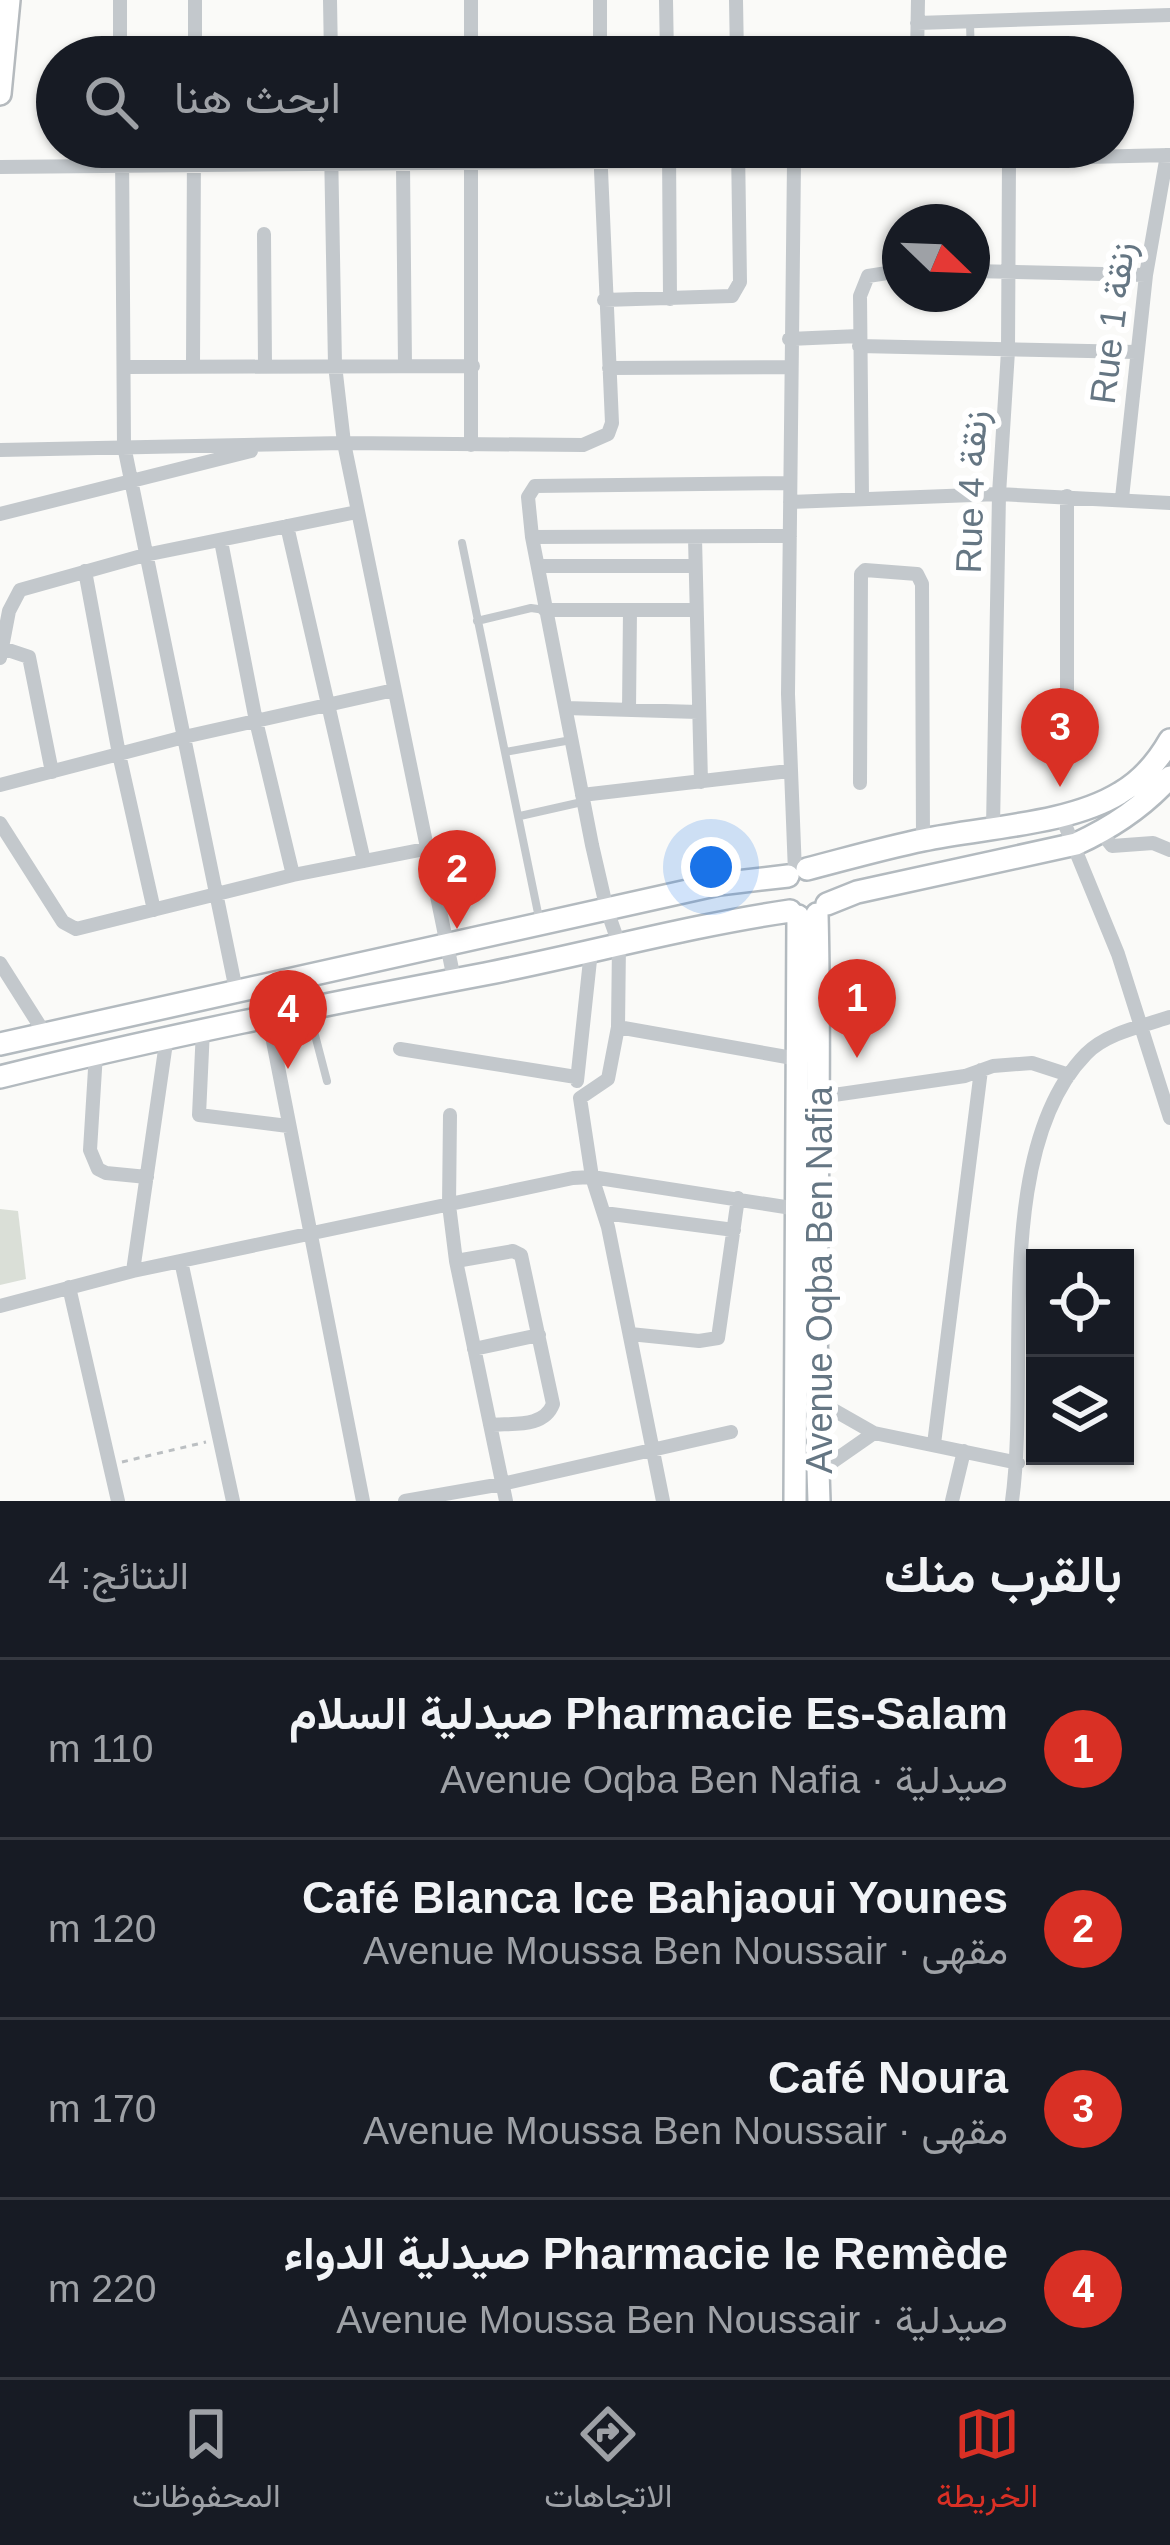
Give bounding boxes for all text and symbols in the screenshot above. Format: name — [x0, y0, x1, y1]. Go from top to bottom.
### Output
search box — [36, 36, 1134, 168]
icon: search — [78, 69, 144, 135]
text: ابحث هنا — [174, 72, 341, 123]
north arrow — [882, 204, 990, 312]
street label: Rue 1 زنقة — [1082, 240, 1144, 407]
street label: Rue 4 زنقة — [948, 410, 996, 574]
pin: 3 — [1021, 688, 1099, 787]
pin: 2 — [418, 830, 496, 929]
your location — [681, 837, 741, 897]
pin: 1 — [818, 959, 896, 1058]
pin: 4 — [249, 970, 327, 1069]
street label: Avenue Oqba Ben Nafia — [799, 1085, 840, 1474]
map controls — [1026, 1249, 1134, 1465]
button: locate — [1026, 1249, 1134, 1357]
button: layers — [1026, 1357, 1134, 1465]
text: بالقرب منك — [884, 1546, 1122, 1603]
text: النتائج: 4 — [48, 1554, 189, 1597]
text: Pharmacie Es-Salam صيدلية السلام — [289, 1688, 1008, 1739]
text: 110 m — [48, 1727, 154, 1770]
text: 1 — [1072, 1727, 1094, 1770]
text: صيدلية · Avenue Oqba Ben Nafia — [440, 1758, 1008, 1801]
text: Café Blanca Ice Bahjaoui Younes — [302, 1872, 1008, 1923]
text: 120 m — [48, 1907, 156, 1950]
text: 2 — [1072, 1907, 1094, 1950]
text: مقهى · Avenue Moussa Ben Noussair — [363, 1929, 1008, 1972]
text: Café Noura — [768, 2052, 1008, 2103]
text: 170 m — [48, 2087, 156, 2130]
text: 3 — [1072, 2087, 1094, 2130]
text: مقهى · Avenue Moussa Ben Noussair — [363, 2109, 1008, 2152]
text: Pharmacie le Remède صيدلية الدواء — [284, 2228, 1008, 2279]
text: 220 m — [48, 2267, 156, 2310]
text: 4 — [1072, 2267, 1094, 2310]
text: صيدلية · Avenue Moussa Ben Noussair — [336, 2298, 1008, 2341]
tab: المحفوظات — [132, 2401, 281, 2525]
tab: الاتجاهات — [544, 2401, 672, 2525]
tab: الخريطة — [936, 2401, 1038, 2525]

